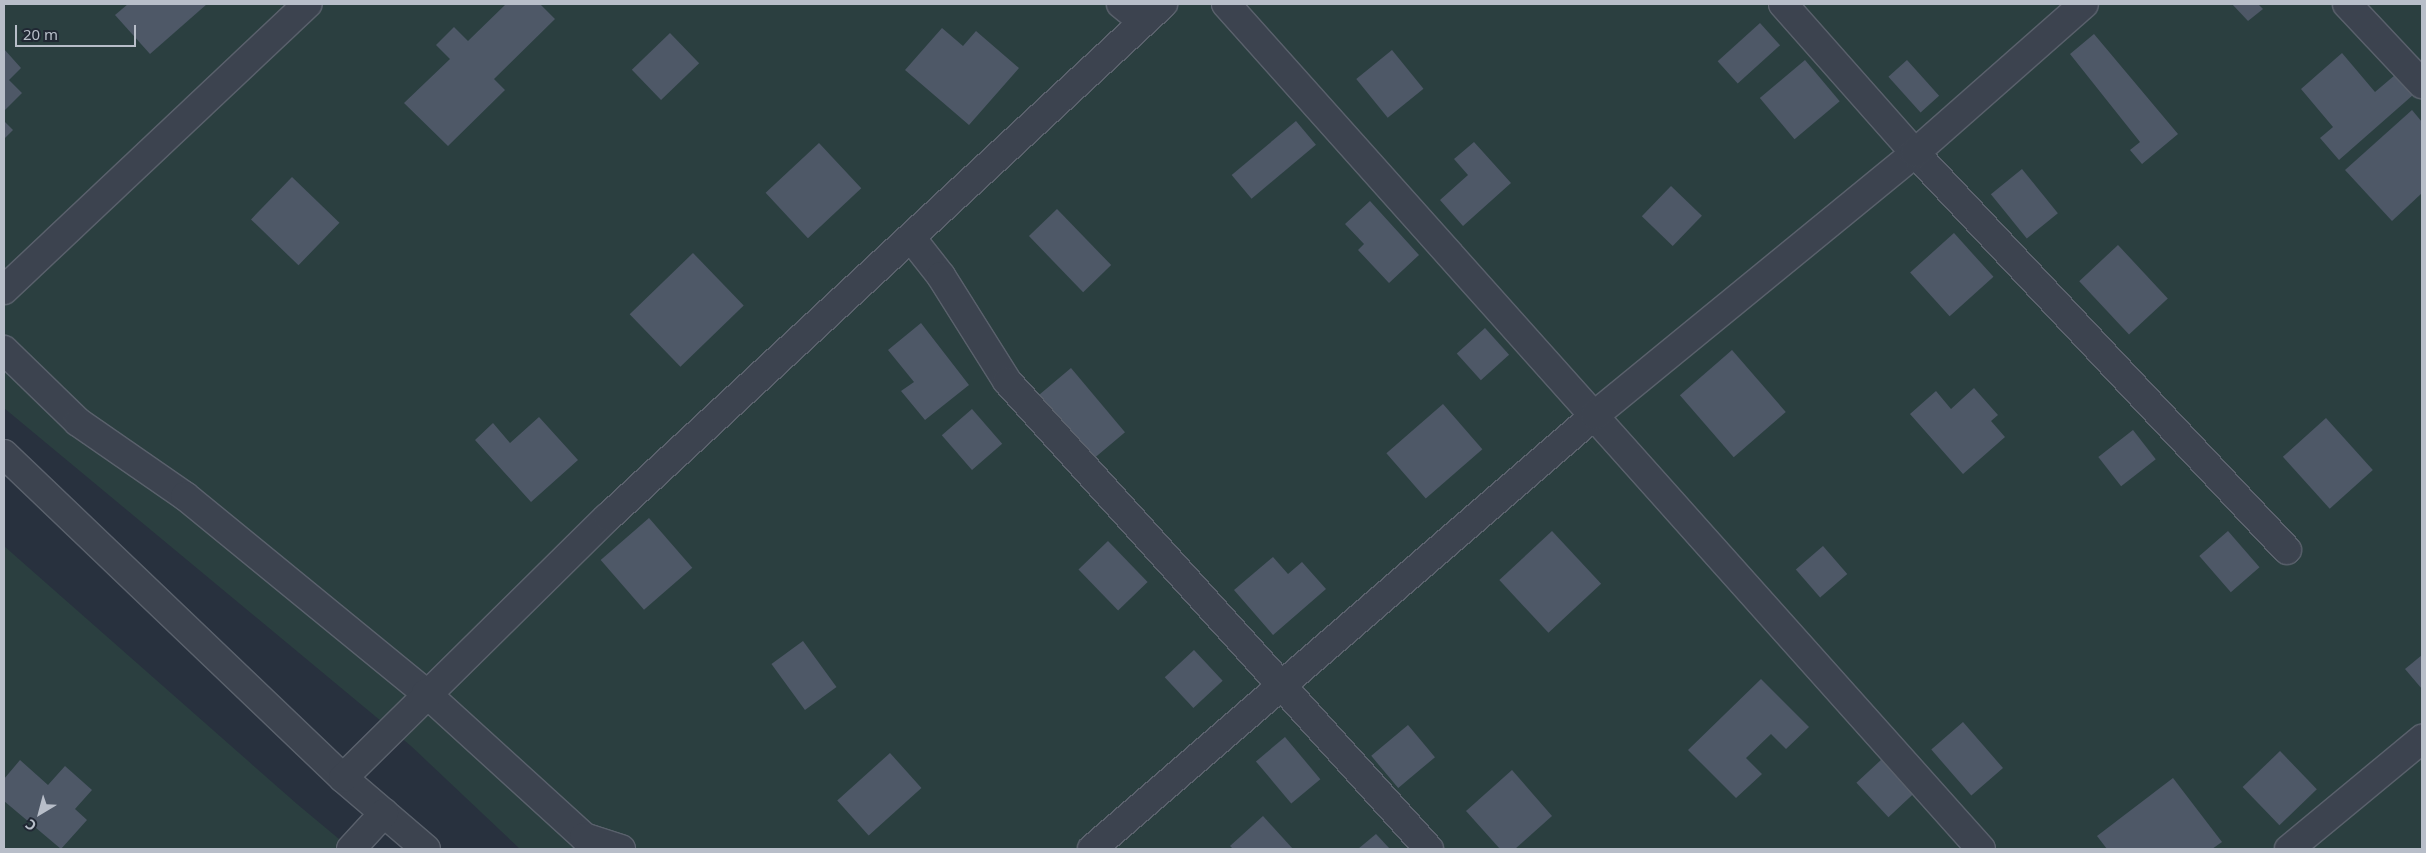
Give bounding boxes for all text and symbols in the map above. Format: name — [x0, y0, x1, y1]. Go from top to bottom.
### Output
scale bar — [18, 15, 139, 47]
text: 20 m — [23, 24, 58, 44]
north arrow — [15, 788, 65, 838]
text: С — [21, 815, 40, 836]

